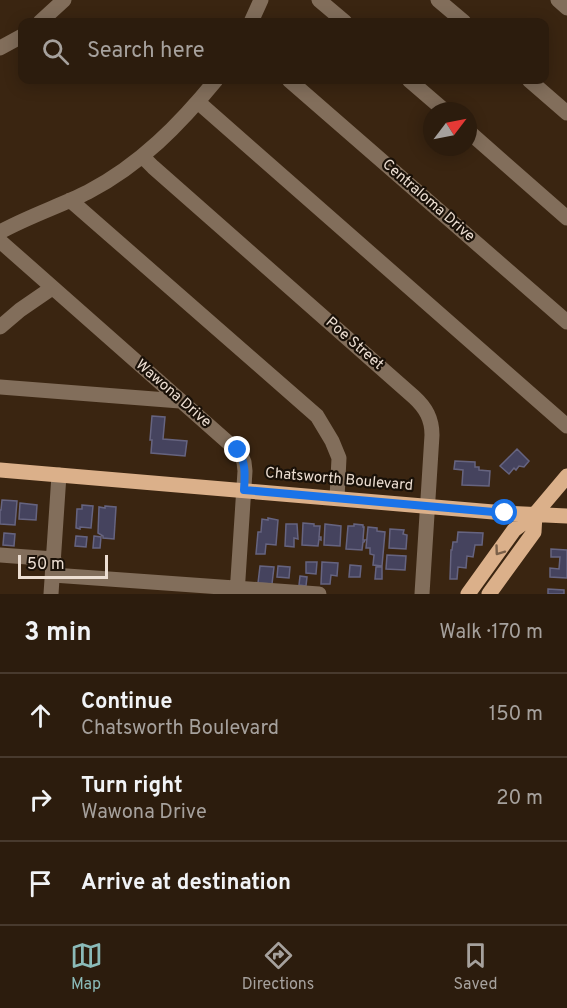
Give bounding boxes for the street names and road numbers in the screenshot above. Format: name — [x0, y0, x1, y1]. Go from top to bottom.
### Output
street label: Centraloma Drive — [378, 156, 478, 246]
street label: Poe Street — [321, 314, 387, 374]
street label: Wawona Drive — [131, 356, 215, 432]
street label: Chatsworth Boulevard — [264, 464, 414, 496]

